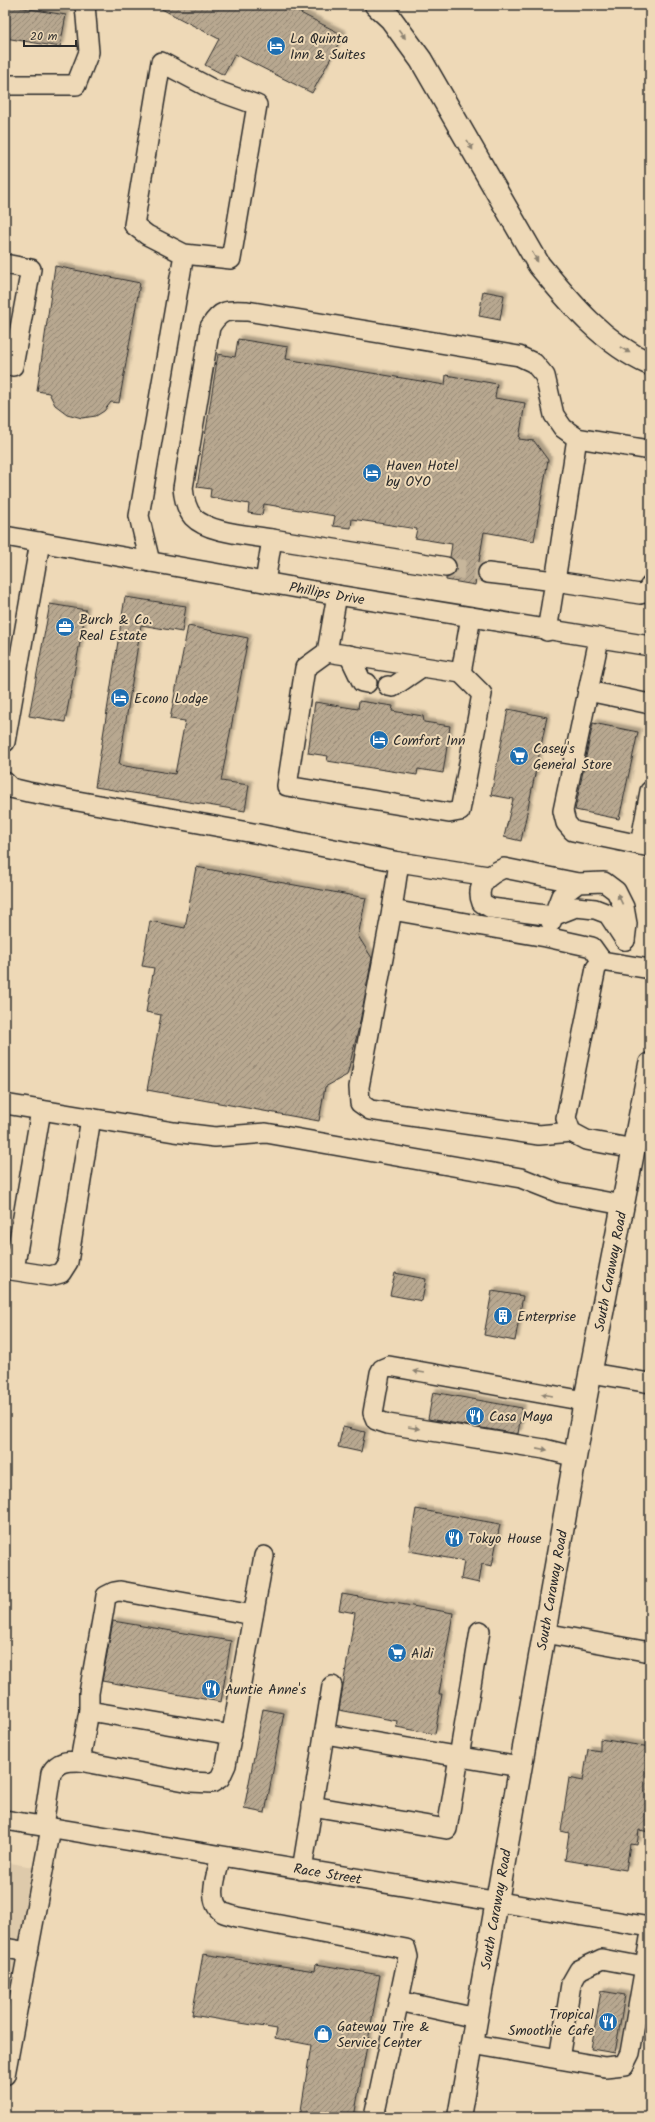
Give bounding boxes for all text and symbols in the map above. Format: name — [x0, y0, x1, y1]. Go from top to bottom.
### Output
scale bar — [24, 22, 76, 48]
text: 20 m — [30, 27, 58, 46]
place label: La Quinta Inn & Suites — [290, 28, 366, 66]
one-way arrow — [398, 29, 406, 40]
hotel icon: La Quinta Inn & Suites — [265, 35, 287, 57]
one-way arrow — [466, 139, 473, 151]
one-way arrow — [531, 251, 538, 263]
one-way arrow — [619, 346, 631, 353]
place label: Haven Hotel by OYO — [386, 455, 459, 493]
hotel icon: Haven Hotel by OYO — [361, 462, 383, 484]
street label: Phillips Drive — [287, 577, 367, 611]
place label: Burch & Co. Real Estate — [79, 609, 152, 647]
office icon: Burch & Co. Real Estate — [54, 616, 76, 638]
hotel icon: Econo Lodge — [109, 687, 131, 709]
place label: Econo Lodge — [134, 688, 209, 710]
hotel icon: Comfort Inn — [368, 729, 390, 751]
place label: Comfort Inn — [393, 730, 465, 752]
place label: Casey's General Store — [533, 738, 613, 776]
supermarket icon: Casey's General Store — [508, 745, 530, 767]
one-way arrow — [617, 893, 623, 904]
street label: South Caraway Road — [589, 1209, 633, 1333]
building icon: Enterprise — [492, 1305, 514, 1327]
place label: Enterprise — [517, 1306, 577, 1328]
one-way arrow — [413, 1369, 425, 1375]
one-way arrow — [541, 1391, 553, 1397]
restaurant icon: Casa Maya — [464, 1405, 486, 1427]
place label: Casa Maya — [489, 1406, 553, 1428]
one-way arrow — [408, 1425, 420, 1431]
one-way arrow — [536, 1446, 548, 1452]
restaurant icon: Tokyo House — [443, 1527, 465, 1549]
place label: Tokyo House — [468, 1528, 542, 1550]
street label: South Caraway Road — [531, 1528, 574, 1652]
supermarket icon: Aldi — [386, 1642, 408, 1664]
place label: Aldi — [411, 1643, 434, 1665]
restaurant icon: Auntie Anne's — [200, 1678, 222, 1700]
place label: Auntie Anne's — [225, 1679, 306, 1701]
street label: South Caraway Road — [475, 1847, 518, 1971]
street label: Race Street — [292, 1858, 364, 1891]
place label: Tropical Smoothie Cafe — [508, 2004, 595, 2042]
restaurant icon: Tropical Smoothie Cafe — [597, 2011, 619, 2033]
place label: Gateway Tire & Service Center — [337, 2016, 429, 2054]
shop icon: Gateway Tire & Service Center — [312, 2023, 334, 2045]

